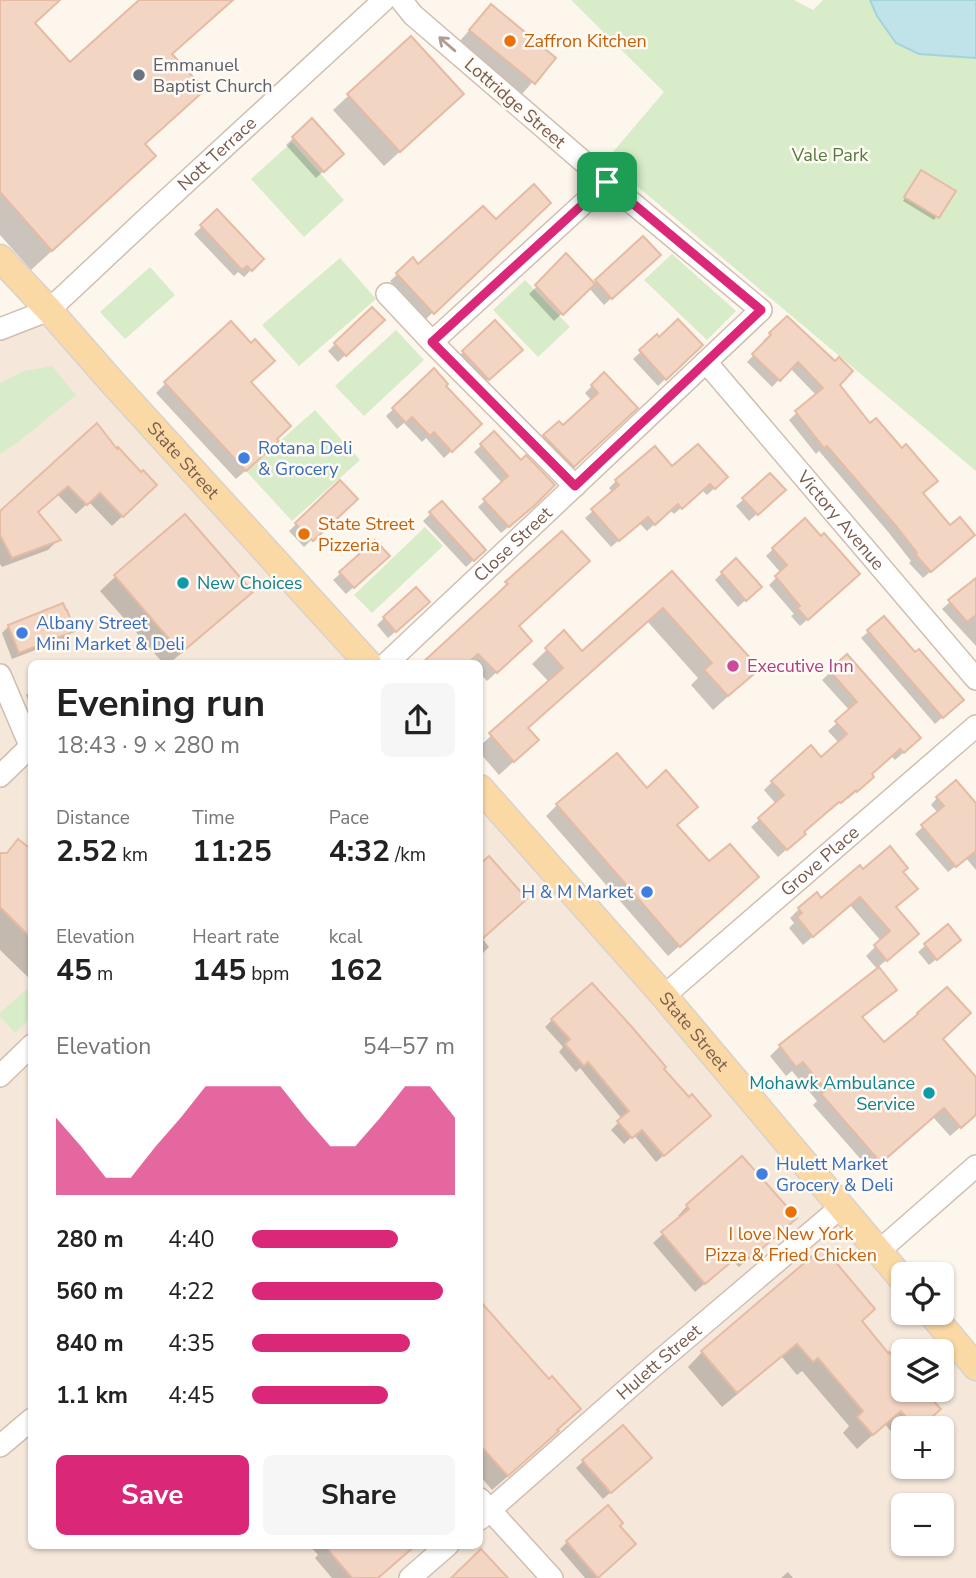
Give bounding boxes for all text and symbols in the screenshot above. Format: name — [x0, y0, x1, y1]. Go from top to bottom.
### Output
place label: Zaffron Kitchen — [524, 29, 647, 53]
marker: Zaffron Kitchen — [502, 33, 518, 49]
one-way arrow — [438, 36, 456, 52]
street label: Lottridge Street — [459, 52, 571, 154]
place label: Emmanuel Baptist Church — [153, 53, 272, 98]
marker: Emmanuel Baptist Church — [131, 67, 147, 83]
street label: Nott Terrace — [172, 111, 262, 196]
park label: Vale Park — [791, 143, 869, 167]
pin — [577, 152, 637, 212]
icon: arrive — [588, 163, 626, 201]
street label: State Street — [142, 417, 225, 505]
place label: Rotana Deli & Grocery — [258, 436, 352, 481]
marker: Rotana Deli & Grocery — [236, 450, 252, 466]
street label: Victory Avenue — [791, 465, 890, 575]
street label: Close Street — [468, 501, 558, 587]
place label: State Street Pizzeria — [318, 512, 415, 557]
marker: State Street Pizzeria — [296, 526, 312, 542]
place label: New Choices — [197, 571, 302, 595]
marker: New Choices — [175, 575, 191, 591]
place label: Albany Street Mini Market & Deli — [36, 611, 185, 656]
marker: Albany Street Mini Market & Deli — [14, 625, 30, 641]
place label: Executive Inn — [747, 654, 854, 678]
marker: Executive Inn — [725, 658, 741, 674]
text: Evening run — [56, 678, 265, 729]
button: share — [381, 683, 455, 757]
text: 18:43 · 9 × 280 m — [56, 730, 240, 761]
text: Distance — [56, 805, 130, 831]
text: Time — [192, 805, 235, 831]
text: Pace — [329, 805, 369, 831]
street label: Grove Place — [775, 820, 864, 902]
text: 2.52 — [56, 831, 117, 872]
text: 11:25 — [192, 831, 272, 872]
text: 4:32 — [329, 831, 390, 872]
text: km — [117, 842, 148, 868]
text: /km — [390, 842, 426, 868]
place label: H & M Market — [522, 880, 634, 904]
marker: H & M Market — [639, 884, 655, 900]
text: Elevation — [56, 924, 135, 950]
text: Heart rate — [192, 924, 279, 950]
text: kcal — [329, 924, 362, 950]
text: 45 — [56, 950, 92, 991]
text: 145 — [192, 950, 246, 991]
text: 162 — [329, 950, 383, 991]
text: m — [92, 961, 113, 987]
text: bpm — [246, 961, 290, 987]
street label: State Street — [654, 987, 735, 1077]
text: Elevation — [56, 1031, 151, 1062]
text: 54–57 m — [363, 1031, 455, 1062]
place label: Mohawk Ambulance Service — [749, 1071, 915, 1116]
marker: Mohawk Ambulance Service — [921, 1085, 937, 1101]
place label: Hulett Market Grocery & Deli — [776, 1152, 894, 1197]
marker: Hulett Market Grocery & Deli — [754, 1166, 770, 1182]
marker: I love New York Pizza & Fried Chicken — [783, 1204, 799, 1220]
place label: I love New York Pizza & Fried Chicken — [705, 1222, 877, 1267]
text: 280 m — [56, 1224, 124, 1255]
text: 4:40 — [168, 1224, 215, 1255]
map controls — [891, 1262, 954, 1556]
button: locate — [891, 1262, 954, 1325]
text: 560 m — [56, 1276, 124, 1307]
text: 4:22 — [168, 1276, 215, 1307]
street label: Hulett Street — [611, 1318, 707, 1405]
text: 840 m — [56, 1328, 124, 1359]
text: 4:35 — [168, 1328, 215, 1359]
button: layers — [891, 1339, 954, 1402]
text: 1.1 km — [56, 1380, 128, 1411]
text: 4:45 — [168, 1380, 215, 1411]
button: + — [891, 1416, 954, 1479]
button: Save — [56, 1455, 249, 1535]
button: Share — [263, 1455, 455, 1535]
button: − — [891, 1493, 954, 1556]

